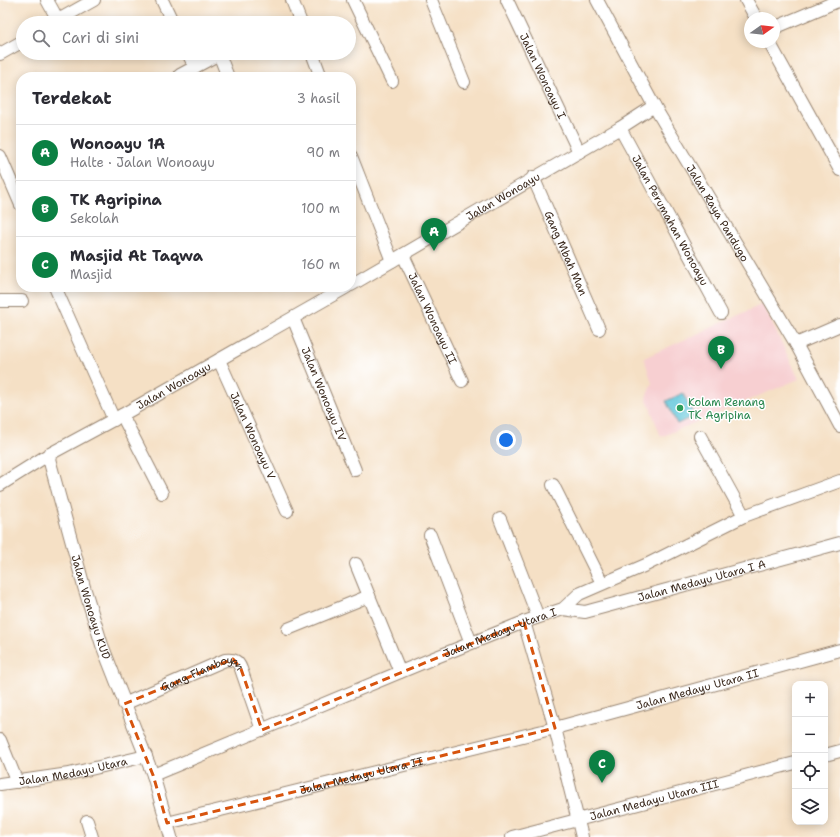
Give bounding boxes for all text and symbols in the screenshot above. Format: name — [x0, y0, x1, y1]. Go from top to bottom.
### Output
north arrow — [744, 12, 780, 48]
search box — [16, 16, 356, 60]
icon: search — [30, 27, 52, 49]
text: Cari di sini — [62, 28, 139, 48]
street label: Jalan Wonoayu I — [516, 31, 569, 121]
text: Terdekat — [32, 87, 112, 109]
text: 3 hasil — [297, 90, 340, 107]
text: Wonoayu 1A — [70, 134, 165, 154]
text: A — [40, 144, 50, 161]
text: 90 m — [306, 144, 340, 161]
street label: Jalan Perumahan Wonoayu — [628, 152, 712, 288]
text: Halte · Jalan Wonoayu — [70, 154, 215, 171]
street label: Jalan Raya Pandugo — [683, 162, 752, 265]
street label: Jalan Wonoayu — [463, 169, 543, 224]
text: TK Agripina — [70, 190, 162, 210]
text: B — [41, 200, 49, 217]
text: 100 m — [301, 200, 340, 217]
street label: Gang Mbah Man — [541, 209, 591, 298]
text: Sekolah — [70, 210, 119, 227]
pin: A — [421, 218, 447, 251]
text: Masjid At Taqwa — [70, 246, 203, 266]
text: C — [41, 256, 49, 273]
text: 160 m — [302, 256, 340, 273]
text: Masjid — [70, 266, 112, 283]
street label: Jalan Wonoayu II — [404, 270, 460, 367]
pin: B — [708, 336, 734, 369]
street label: Jalan Wonoayu IV — [298, 345, 350, 444]
street label: Jalan Wonoayu — [134, 359, 214, 413]
street label: Jalan Wonoayu V — [226, 390, 279, 483]
place label: Kolam Renang TK Agripina — [688, 395, 765, 423]
marker: Kolam Renang TK Agripina — [675, 403, 685, 413]
your location — [496, 430, 516, 450]
street label: Jalan Wonoayu KUD — [68, 553, 114, 662]
street label: Jalan Medayu Utara I A — [636, 556, 767, 605]
street label: Jalan Medayu Utara I — [441, 605, 559, 662]
street label: Gang Flamboyan — [158, 653, 248, 695]
street label: Jalan Medayu Utara II — [634, 666, 760, 713]
map controls — [792, 681, 828, 825]
button: + — [792, 681, 828, 717]
button: − — [792, 717, 828, 753]
pin: C — [589, 750, 615, 783]
button: locate — [792, 753, 828, 789]
street label: Jalan Medayu Utara — [18, 754, 129, 789]
street label: Jalan Medayu Utara II — [298, 754, 425, 798]
street label: Jalan Medayu Utara III — [588, 776, 720, 824]
button: layers — [792, 789, 828, 825]

